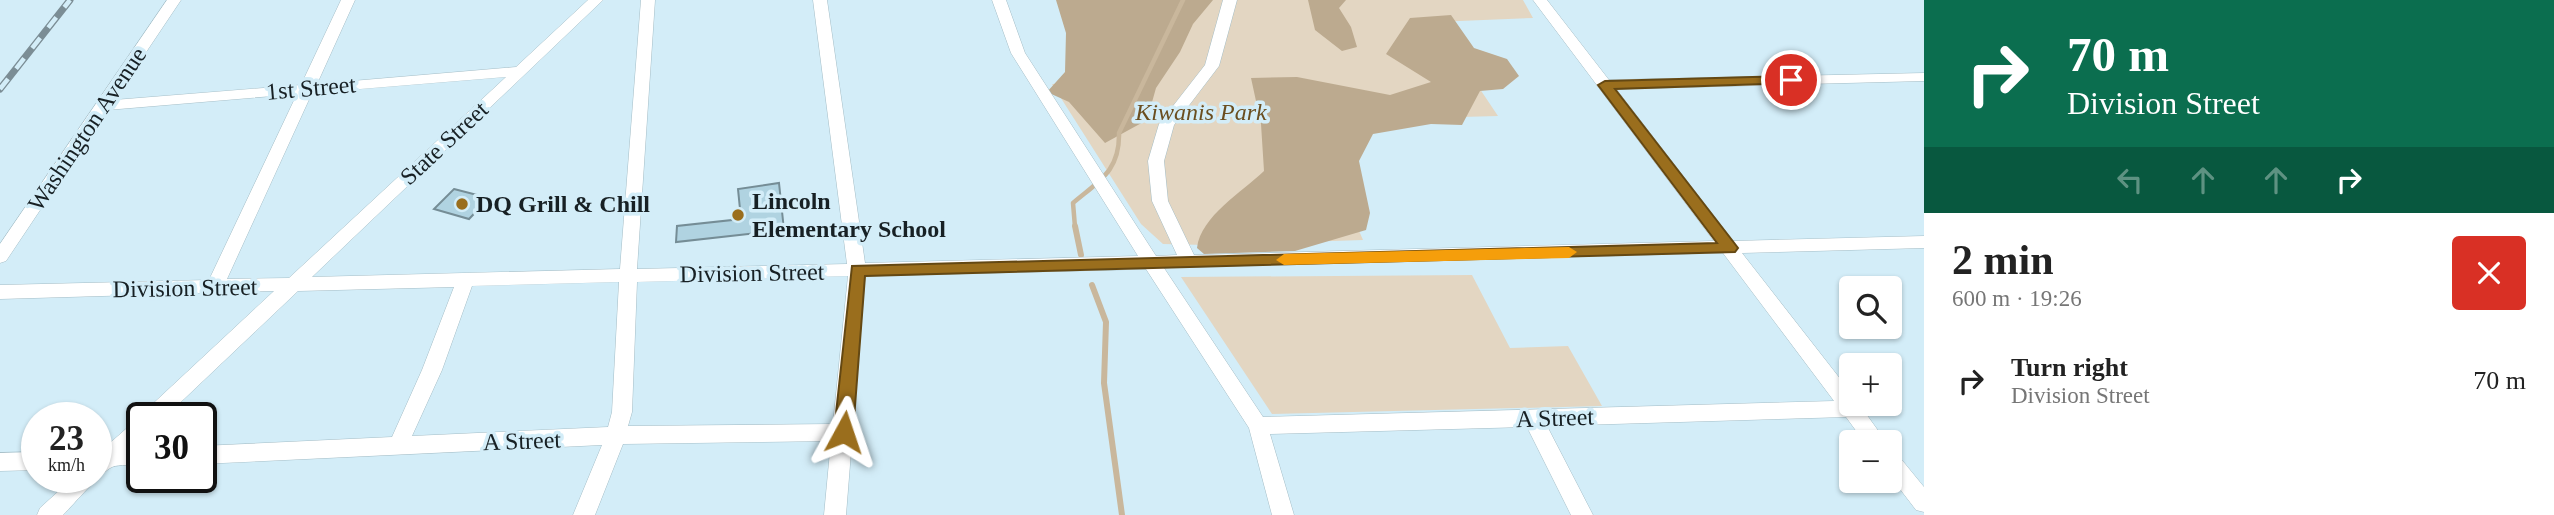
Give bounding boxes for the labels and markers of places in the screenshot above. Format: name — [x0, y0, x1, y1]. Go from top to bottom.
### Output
pin — [1761, 50, 1821, 110]
place label: Lincoln Elementary School — [752, 188, 946, 242]
place label: DQ Grill & Chill — [476, 191, 650, 217]
marker: DQ Grill & Chill — [454, 196, 470, 212]
marker: Lincoln Elementary School — [730, 207, 746, 223]

